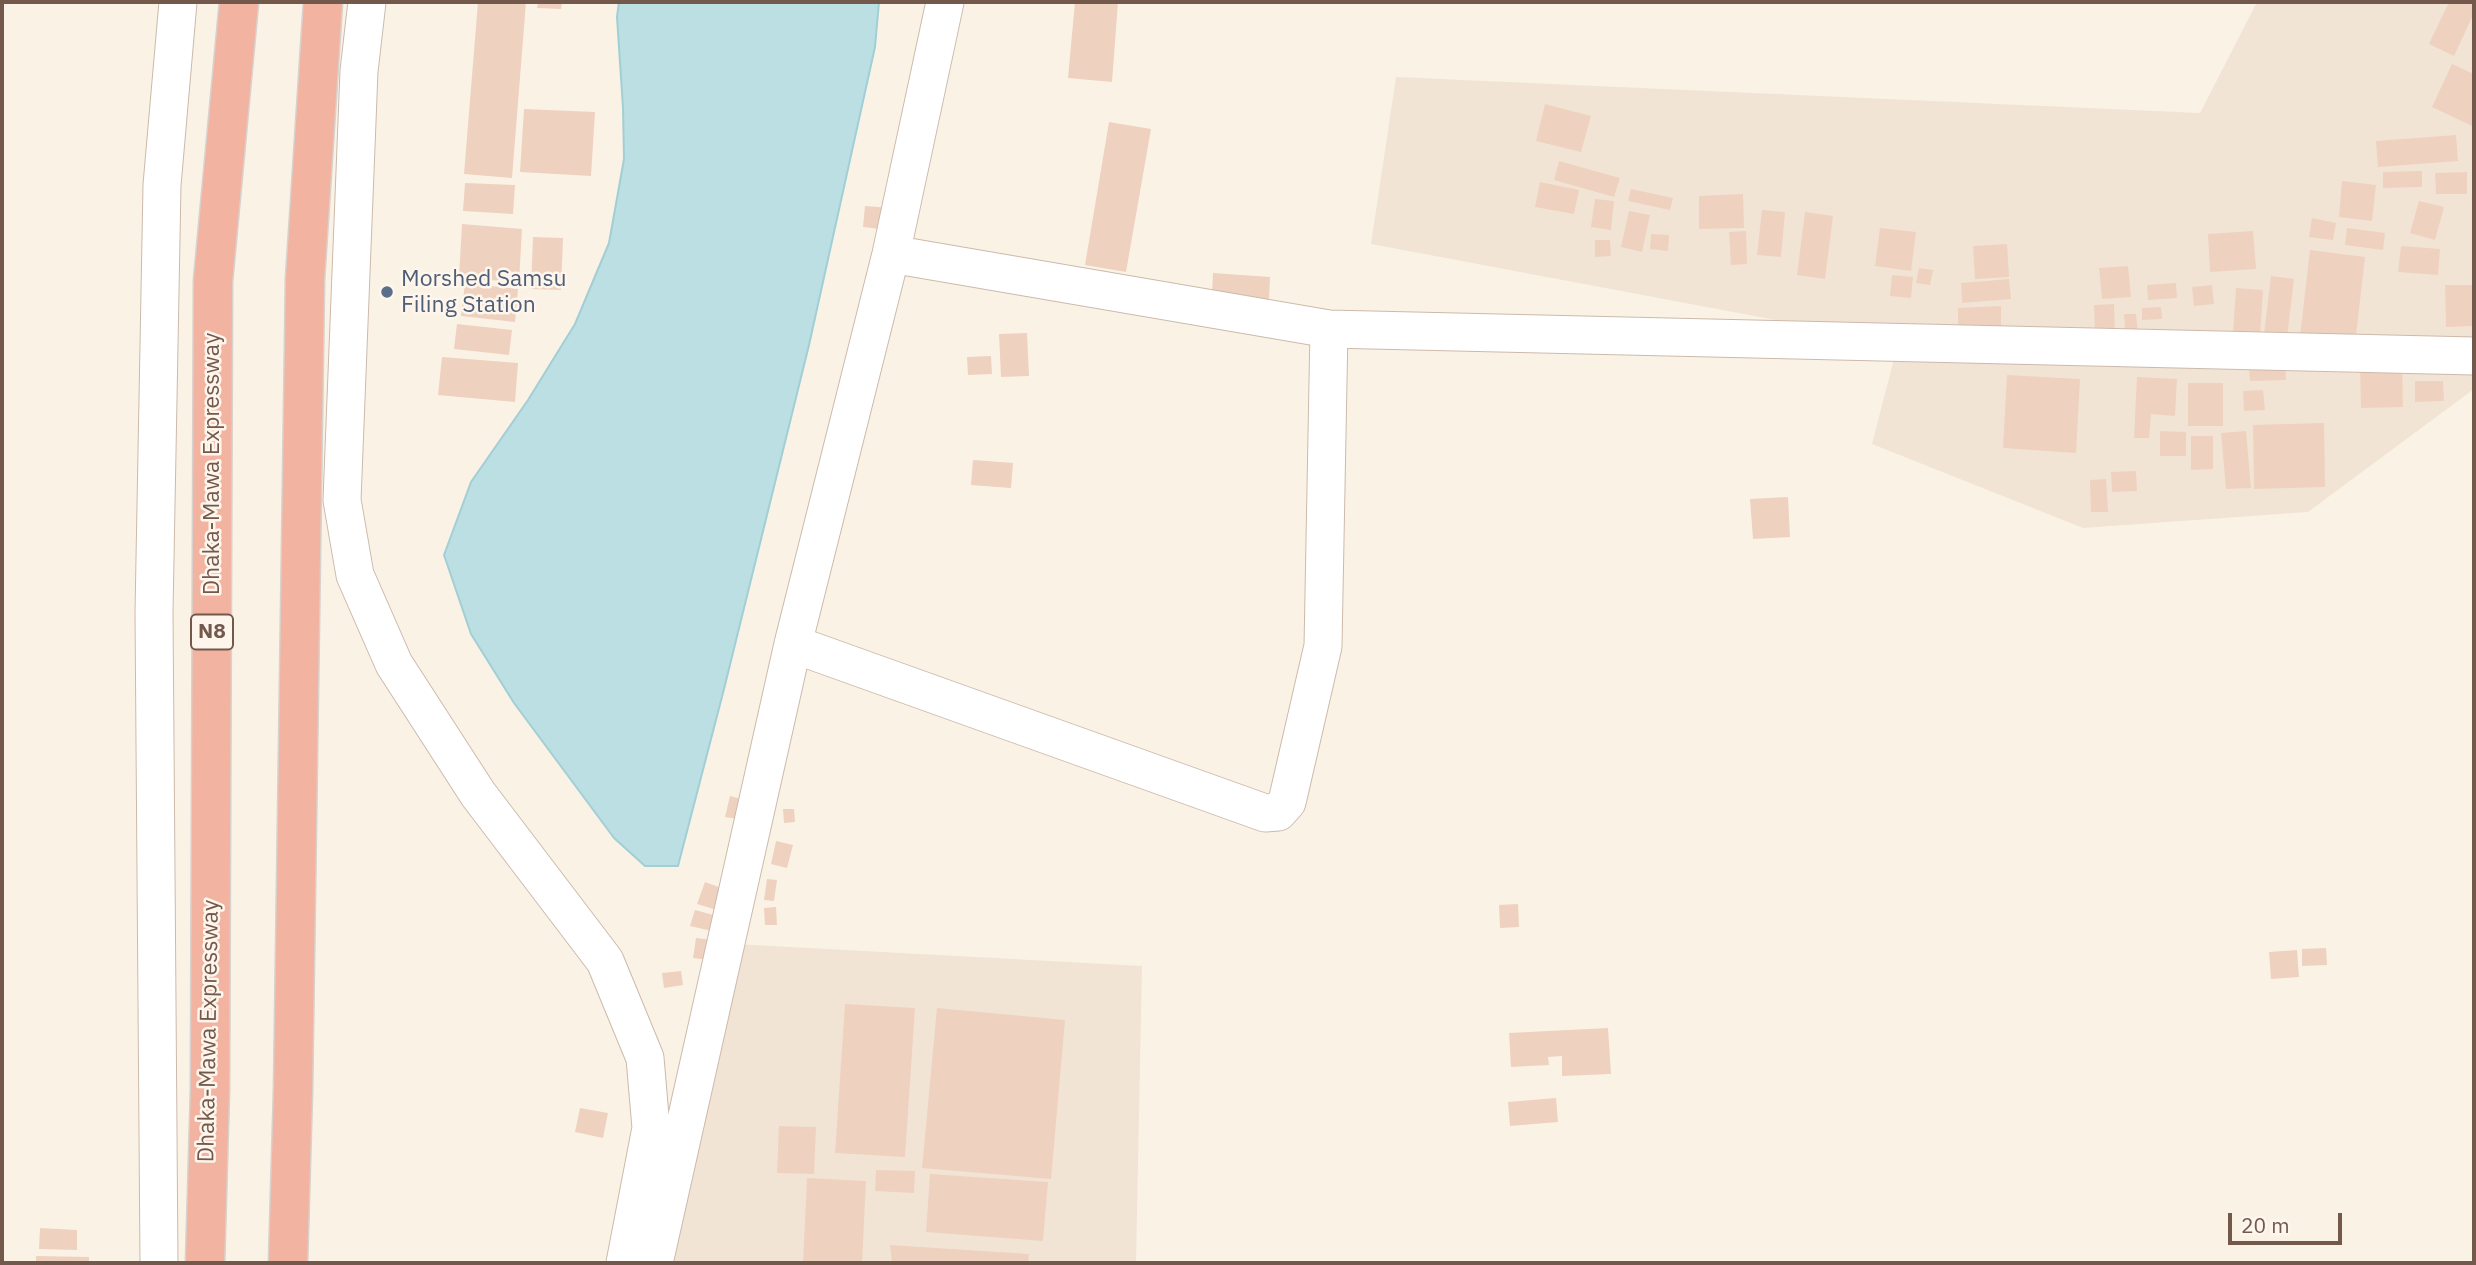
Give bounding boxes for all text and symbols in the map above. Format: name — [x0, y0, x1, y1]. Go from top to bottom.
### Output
place label: Morshed Samsu Filing Station — [401, 265, 567, 319]
marker: Morshed Samsu Filing Station — [379, 284, 395, 300]
street label: Dhaka-Mawa Expressway — [198, 333, 226, 595]
road number: N8 — [191, 614, 233, 650]
street label: Dhaka-Mawa Expressway — [193, 899, 225, 1163]
scale bar — [2231, 1198, 2345, 1242]
text: 20 m — [2241, 1211, 2290, 1239]

